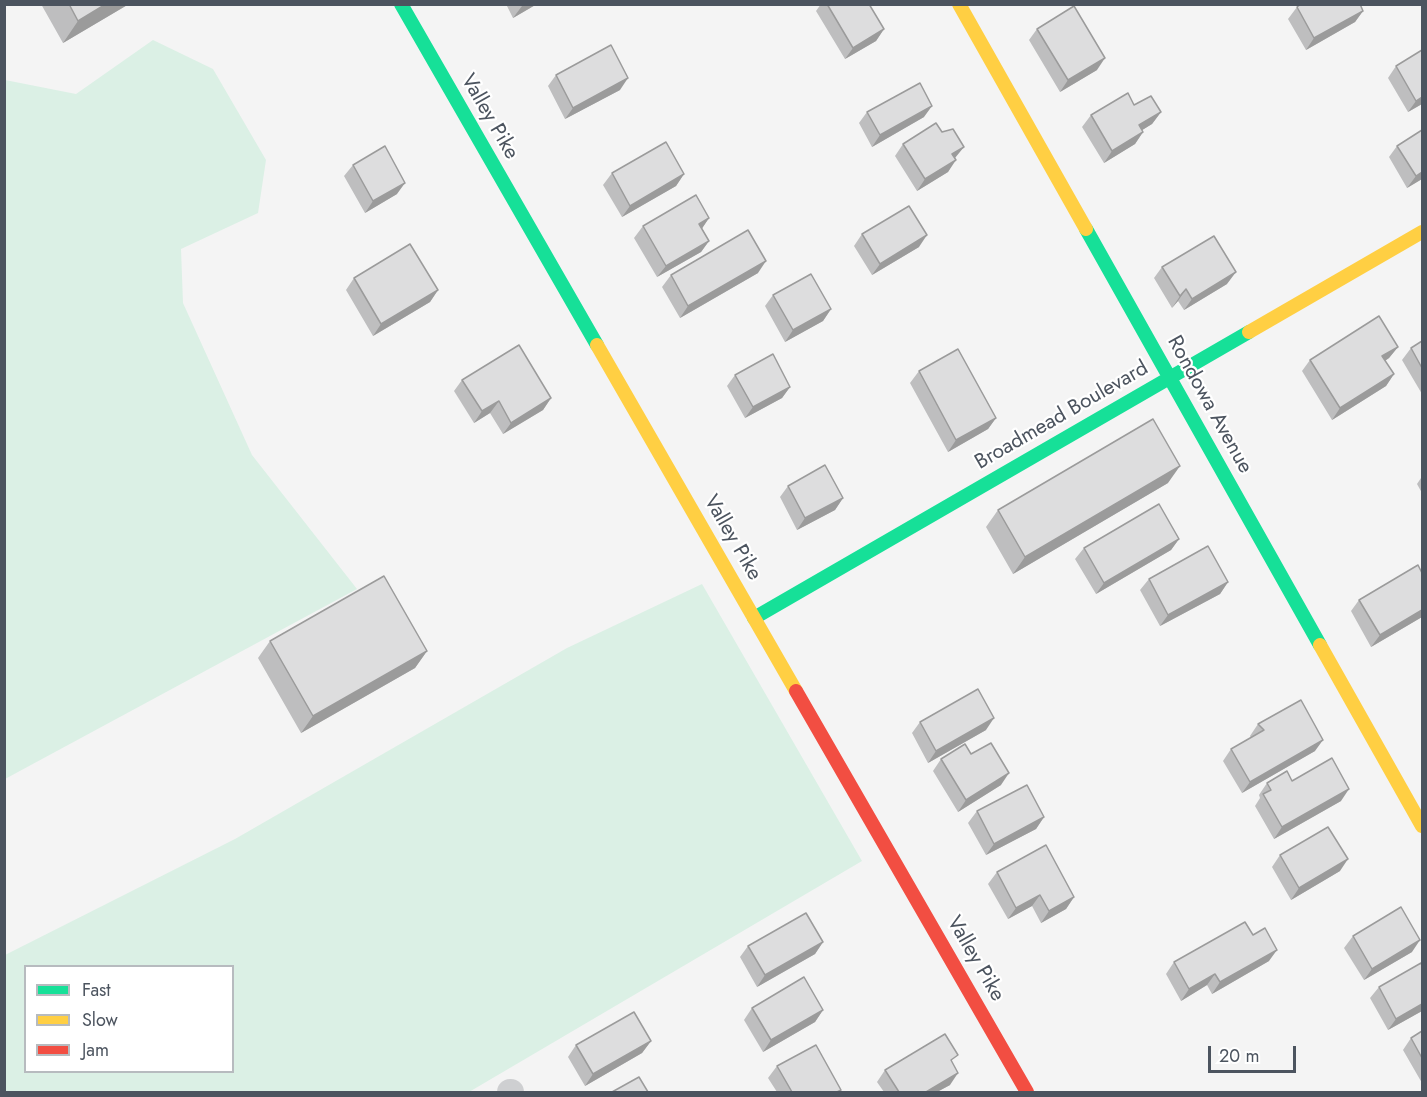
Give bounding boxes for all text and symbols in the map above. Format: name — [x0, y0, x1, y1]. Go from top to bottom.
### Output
street label: Valley Pike — [455, 70, 523, 164]
street label: Rondowa Avenue — [1161, 332, 1257, 478]
street label: Broadmead Boulevard — [971, 356, 1153, 476]
street label: Valley Pike — [698, 491, 766, 585]
street label: Valley Pike — [941, 912, 1009, 1006]
legend — [24, 965, 234, 1073]
text: Fast — [82, 977, 111, 1003]
text: Slow — [82, 1007, 118, 1033]
scale bar — [1211, 1034, 1300, 1072]
text: Jam — [82, 1037, 109, 1063]
text: 20 m — [1219, 1043, 1259, 1069]

